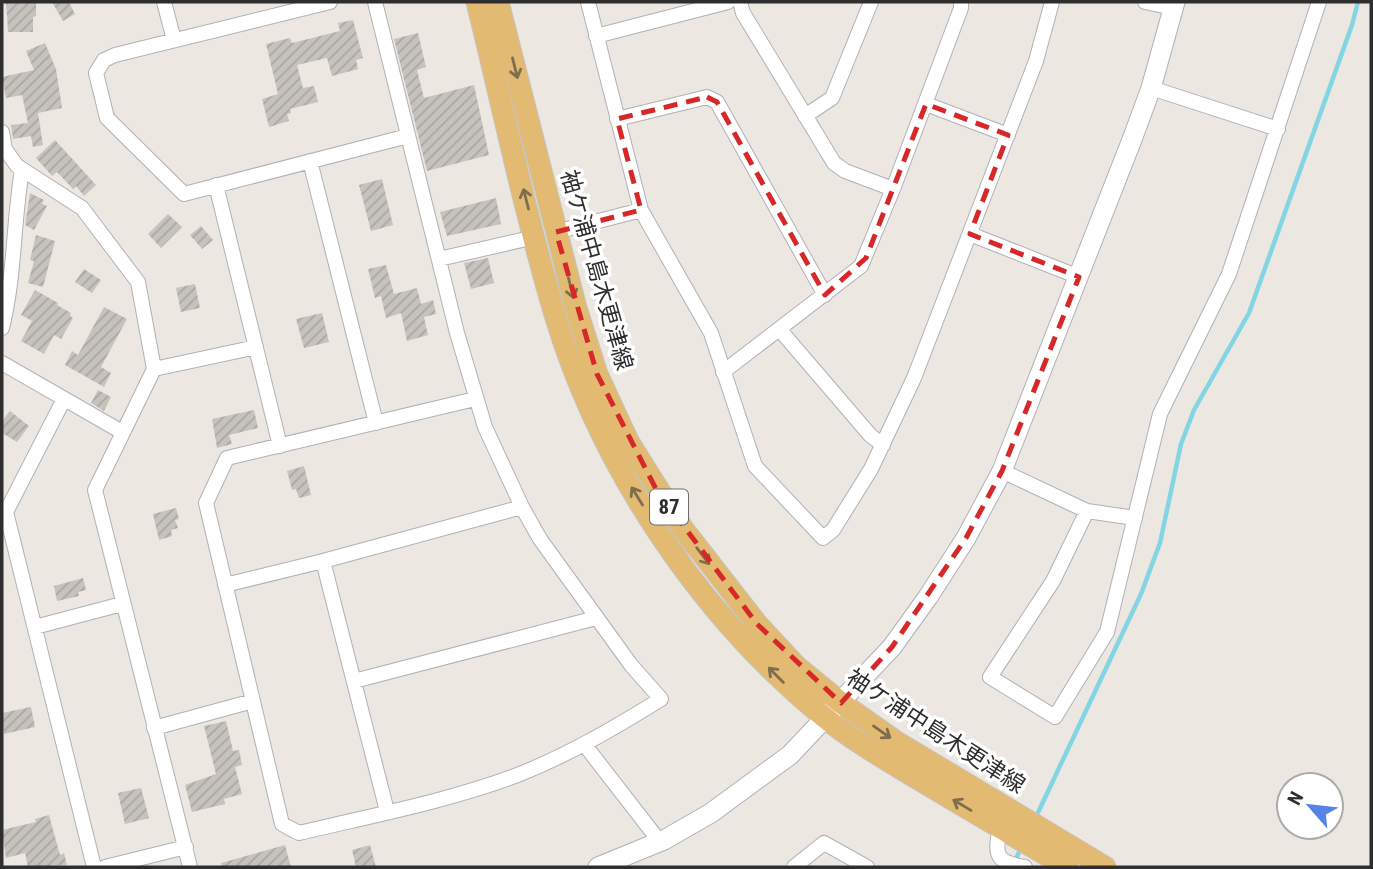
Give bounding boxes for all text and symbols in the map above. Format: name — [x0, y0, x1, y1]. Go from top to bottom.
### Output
one-way arrow — [509, 56, 522, 79]
street label: 袖ケ浦中島木更津線 — [555, 167, 638, 373]
one-way arrow — [519, 189, 532, 211]
one-way arrow — [565, 277, 578, 299]
one-way arrow — [630, 487, 644, 507]
road number: 87 — [650, 490, 688, 524]
one-way arrow — [696, 546, 711, 565]
street label: 袖ケ浦中島木更津線 — [842, 664, 1030, 799]
one-way arrow — [768, 667, 785, 684]
one-way arrow — [872, 725, 891, 739]
north arrow — [1275, 771, 1345, 841]
text: N — [1283, 788, 1308, 809]
one-way arrow — [953, 798, 973, 812]

